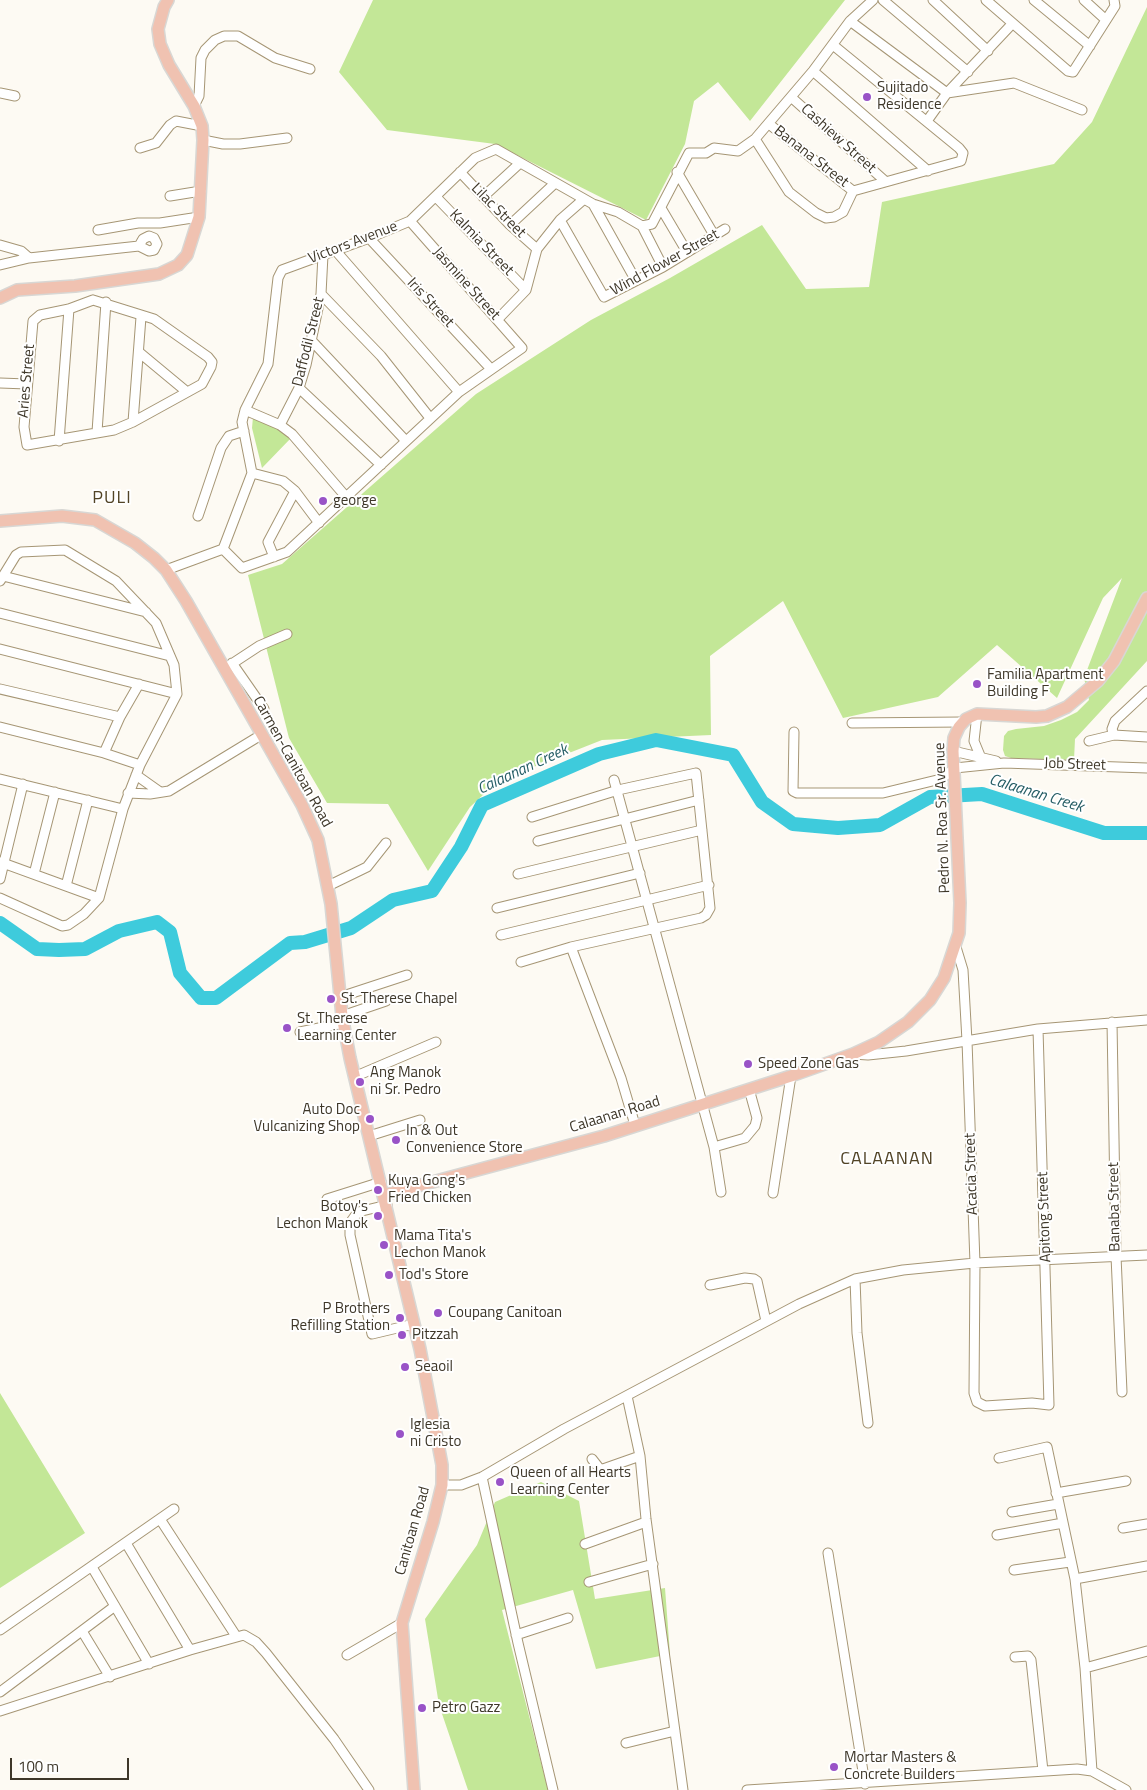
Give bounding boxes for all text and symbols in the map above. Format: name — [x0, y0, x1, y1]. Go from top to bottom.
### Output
place label: Sujitado Residence — [877, 79, 942, 114]
marker: Sujitado Residence — [861, 91, 873, 103]
street label: Cashiew Street — [797, 101, 879, 177]
street label: Banana Street — [770, 122, 852, 192]
street label: Lilac Street — [467, 180, 529, 242]
street label: Kalmia Street — [445, 206, 517, 280]
street label: Victors Avenue — [306, 218, 400, 268]
street label: Wind Flower Street — [608, 226, 722, 300]
street label: Jasmine Street — [428, 244, 504, 324]
street label: Iris Street — [403, 275, 457, 331]
street label: Daffodil Street — [289, 295, 329, 389]
street label: Aries Street — [15, 343, 39, 419]
district label: PULI — [92, 488, 132, 510]
place label: george — [333, 492, 377, 510]
marker: george — [317, 495, 329, 507]
place label: Familia Apartment Building F — [987, 666, 1104, 701]
marker: Familia Apartment Building F — [971, 678, 983, 690]
street label: Carmen-Canitoan Road — [248, 693, 336, 831]
water label: Calaanan Creek — [475, 741, 571, 799]
street label: Pedro N. Roa Sr. Avenue — [931, 742, 955, 894]
street label: Job Street — [1044, 755, 1106, 775]
water label: Calaanan Creek — [987, 771, 1085, 817]
place label: St. Therese Chapel — [341, 990, 457, 1008]
marker: St. Therese Chapel — [325, 993, 337, 1005]
place label: St. Therese Learning Center — [297, 1010, 396, 1045]
marker: St. Therese Learning Center — [281, 1022, 293, 1034]
place label: Speed Zone Gas — [758, 1055, 859, 1073]
marker: Speed Zone Gas — [742, 1058, 754, 1070]
place label: Ang Manok ni Sr. Pedro — [370, 1064, 441, 1099]
marker: Ang Manok ni Sr. Pedro — [354, 1076, 366, 1088]
street label: Calaanan Road — [568, 1093, 662, 1137]
place label: Auto Doc Vulcanizing Shop — [254, 1101, 360, 1136]
marker: Auto Doc Vulcanizing Shop — [364, 1113, 376, 1125]
place label: In & Out Convenience Store — [406, 1122, 523, 1157]
street label: Acacia Street — [962, 1133, 982, 1215]
marker: In & Out Convenience Store — [390, 1134, 402, 1146]
district label: CALAANAN — [839, 1149, 935, 1171]
street label: Banaba Street — [1105, 1162, 1125, 1252]
street label: Apitong Street — [1034, 1171, 1056, 1263]
place label: Kuya Gong's Fried Chicken — [388, 1172, 472, 1207]
marker: Kuya Gong's Fried Chicken — [372, 1184, 384, 1196]
place label: Botoy's Lechon Manok — [276, 1198, 368, 1233]
marker: Botoy's Lechon Manok — [372, 1210, 384, 1222]
place label: Mama Tita's Lechon Manok — [394, 1227, 486, 1262]
marker: Mama Tita's Lechon Manok — [378, 1239, 390, 1251]
place label: Tod's Store — [399, 1266, 468, 1284]
marker: Tod's Store — [383, 1269, 395, 1281]
place label: P Brothers Refilling Station — [290, 1300, 390, 1335]
place label: Coupang Canitoan — [448, 1304, 562, 1322]
marker: Coupang Canitoan — [432, 1307, 444, 1319]
marker: P Brothers Refilling Station — [394, 1312, 406, 1324]
place label: Pitzzah — [412, 1326, 459, 1344]
marker: Pitzzah — [396, 1329, 408, 1341]
place label: Seaoil — [415, 1358, 453, 1376]
marker: Seaoil — [399, 1361, 411, 1373]
place label: Iglesia ni Cristo — [410, 1416, 461, 1451]
marker: Iglesia ni Cristo — [394, 1428, 406, 1440]
place label: Queen of all Hearts Learning Center — [510, 1464, 631, 1499]
marker: Queen of all Hearts Learning Center — [494, 1476, 506, 1488]
street label: Canitoan Road — [392, 1485, 434, 1577]
place label: Petro Gazz — [432, 1699, 500, 1717]
marker: Petro Gazz — [416, 1702, 428, 1714]
scale bar — [12, 1748, 131, 1780]
place label: Mortar Masters & Concrete Builders — [844, 1749, 957, 1784]
text: 100 m — [18, 1755, 59, 1778]
marker: Mortar Masters & Concrete Builders — [828, 1761, 840, 1773]

